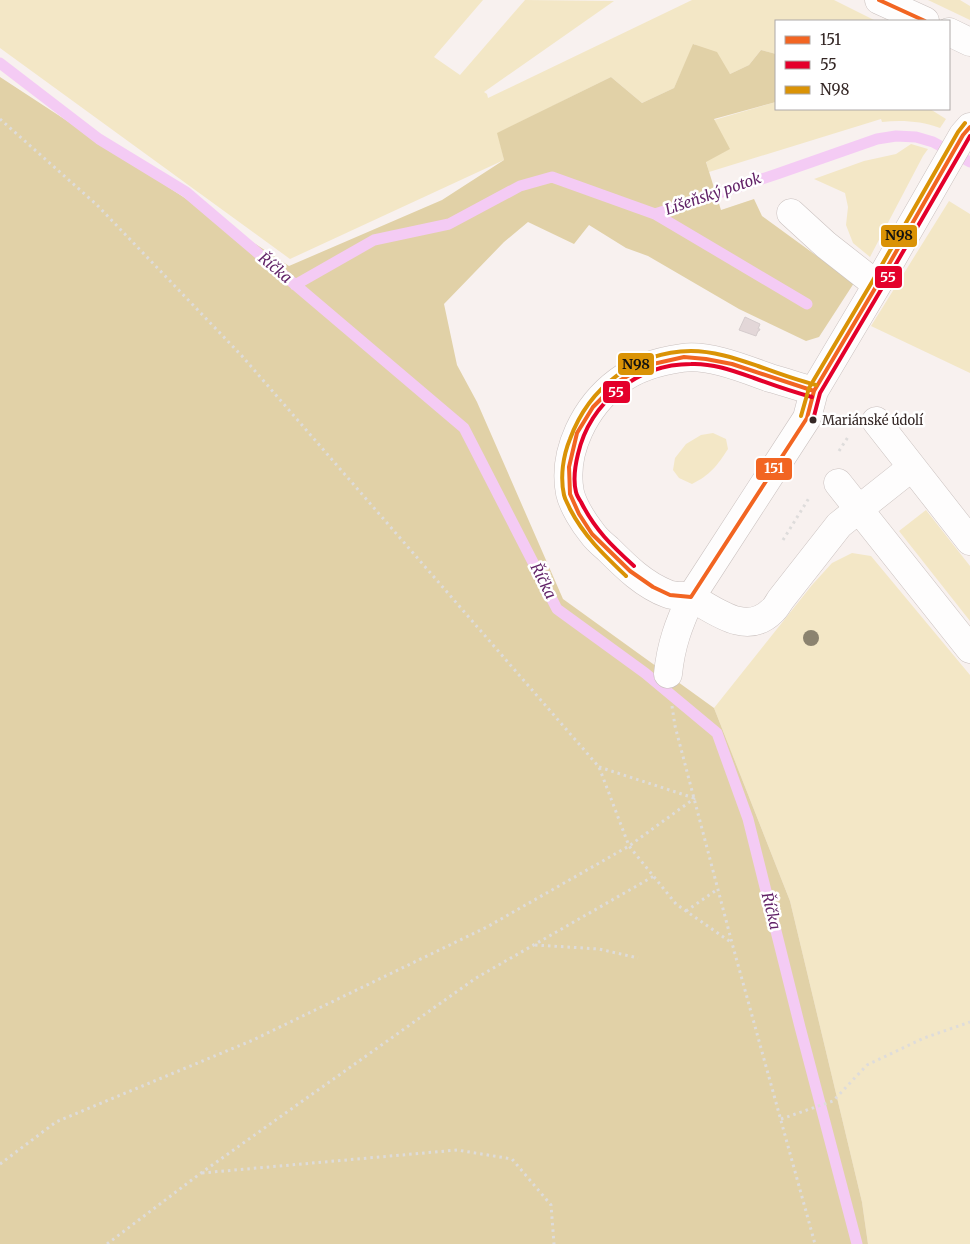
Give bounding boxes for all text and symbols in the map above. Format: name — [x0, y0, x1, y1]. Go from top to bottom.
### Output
legend — [775, 20, 950, 110]
text: 151 — [820, 30, 841, 49]
text: 55 — [820, 55, 837, 74]
text: N98 — [820, 80, 849, 99]
water label: Líšeňský potok — [662, 168, 764, 219]
line badge: N98 — [880, 224, 918, 248]
text: N98 — [885, 226, 913, 244]
water label: Říčka — [255, 247, 297, 287]
line badge: 55 — [874, 265, 903, 289]
text: 55 — [880, 268, 896, 286]
line badge: N98 — [617, 352, 655, 376]
text: N98 — [622, 355, 650, 373]
line badge: 55 — [602, 380, 631, 404]
text: 55 — [608, 383, 624, 401]
place label: Mariánské údolí — [822, 412, 924, 429]
marker: Mariánské údolí — [808, 415, 818, 425]
line badge: 151 — [755, 457, 793, 481]
text: 151 — [764, 459, 785, 477]
water label: Říčka — [526, 559, 561, 602]
water label: Říčka — [758, 890, 786, 931]

